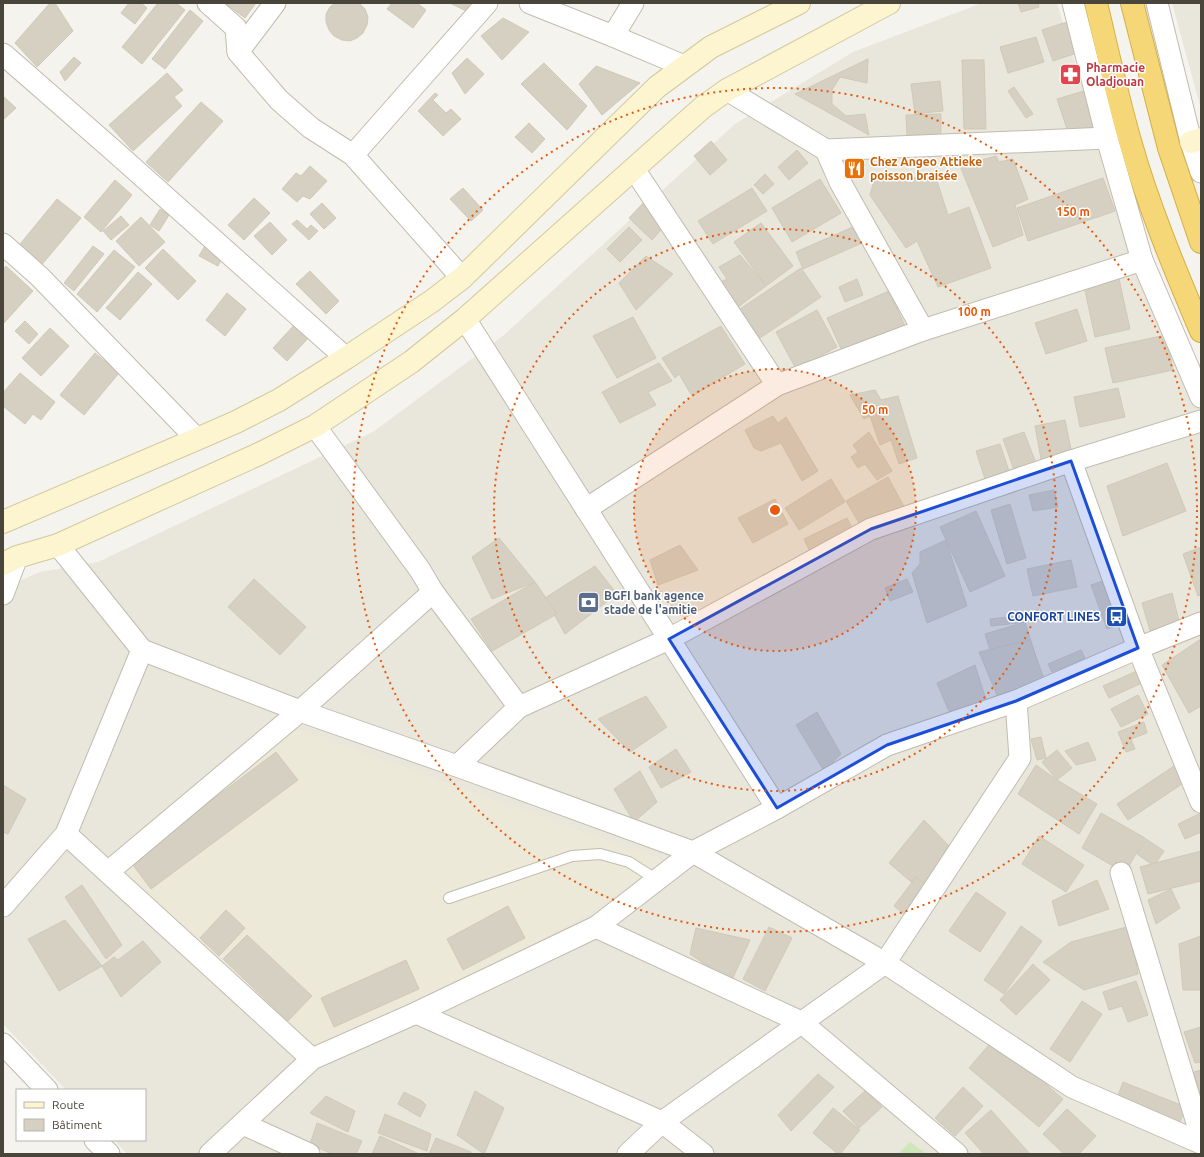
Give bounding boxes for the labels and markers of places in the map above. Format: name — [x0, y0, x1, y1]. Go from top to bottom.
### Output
place label: Pharmacie Oladjouan — [1086, 61, 1145, 88]
pharmacy icon: Pharmacie Oladjouan — [1058, 62, 1084, 88]
place label: Chez Angeo Attieke poisson braisée — [870, 155, 982, 182]
restaurant icon: Chez Angeo Attieke poisson braisée — [842, 156, 868, 182]
centre of rings — [768, 503, 782, 517]
place label: BGFI bank agence stade de l'amitie — [604, 589, 704, 616]
bank icon: BGFI bank agence stade de l'amitie — [575, 590, 601, 616]
bus stop icon: CONFORT LINES — [1103, 604, 1129, 630]
place label: CONFORT LINES — [1007, 610, 1100, 623]

